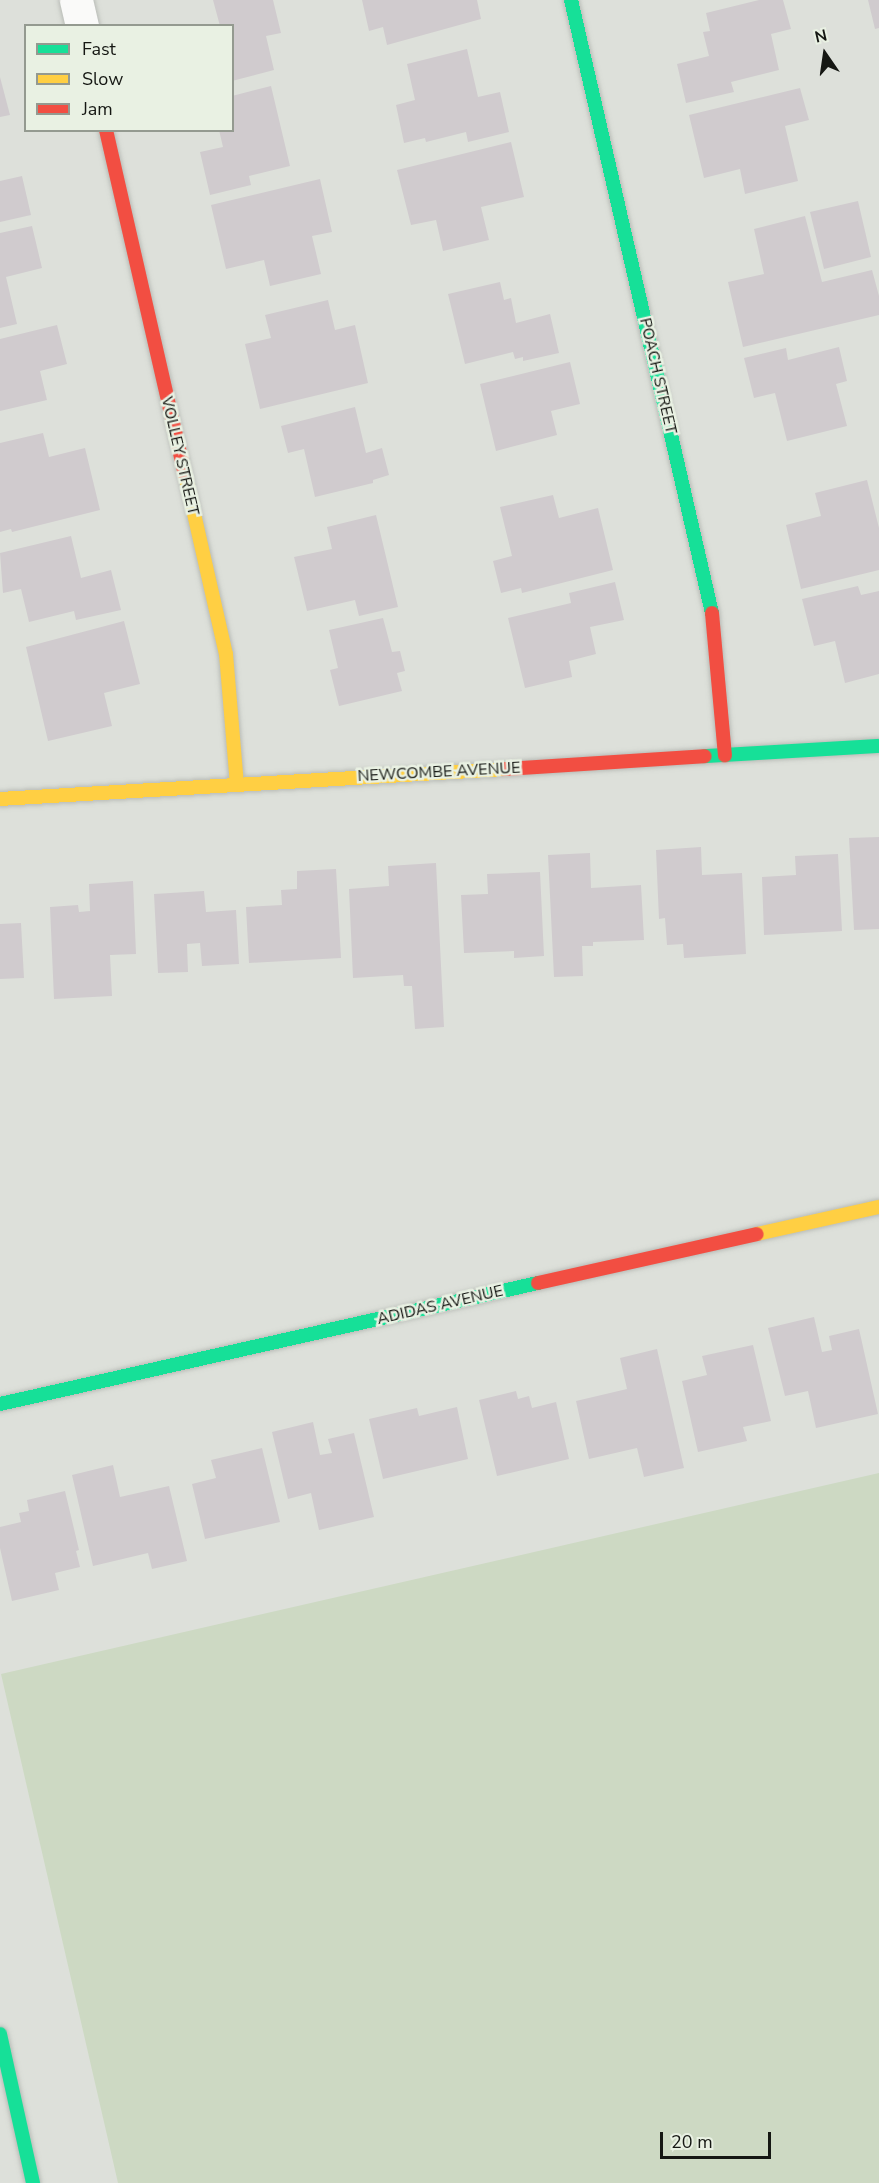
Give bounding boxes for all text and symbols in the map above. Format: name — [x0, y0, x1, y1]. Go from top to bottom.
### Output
legend — [24, 24, 234, 132]
north arrow — [795, 24, 855, 84]
text: N — [813, 24, 829, 49]
text: Fast — [82, 37, 116, 61]
text: Slow — [82, 67, 123, 91]
text: Jam — [82, 97, 113, 121]
street label: POACH STREET — [635, 316, 681, 436]
street label: VOLLEY STREET — [157, 395, 203, 517]
street label: NEWCOMBE AVENUE — [357, 758, 521, 786]
street label: ADIDAS AVENUE — [375, 1281, 505, 1329]
scale bar — [663, 2120, 774, 2158]
text: 20 m — [671, 2130, 713, 2154]

